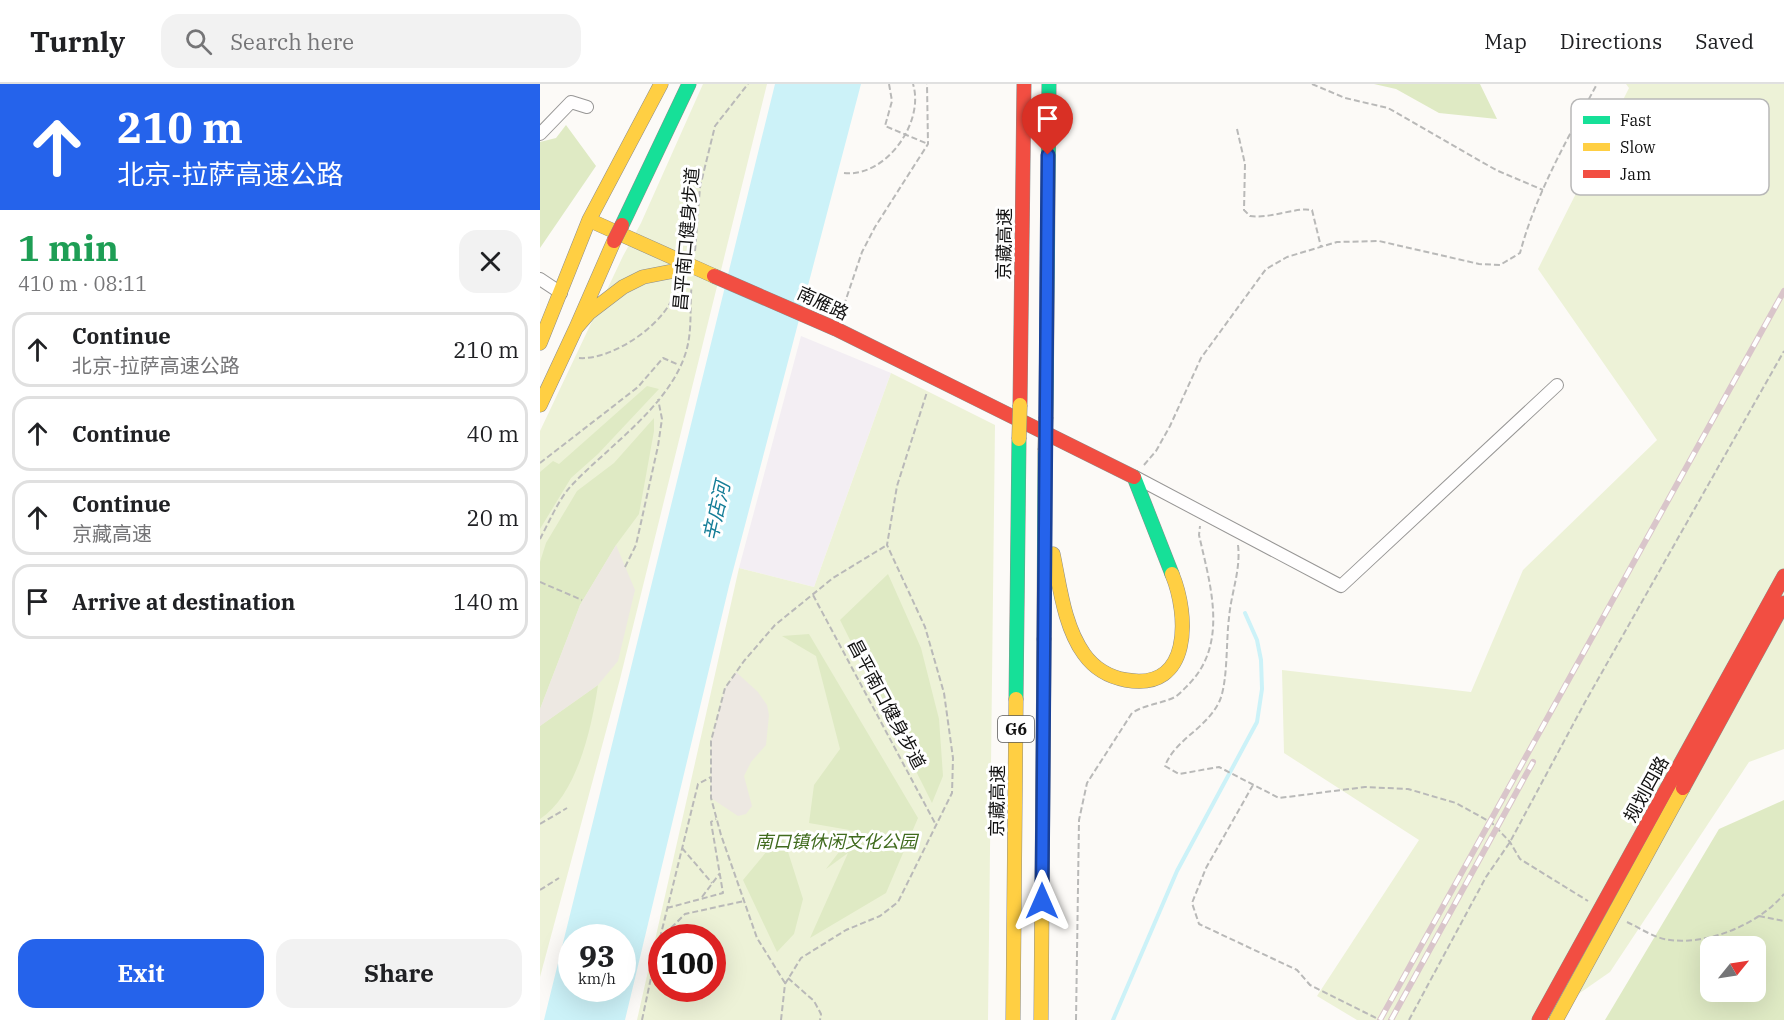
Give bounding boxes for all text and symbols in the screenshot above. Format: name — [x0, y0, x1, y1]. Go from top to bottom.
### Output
search box — [161, 14, 581, 68]
text: Turnly — [30, 23, 125, 60]
icon: search — [182, 25, 215, 58]
text: Search here — [230, 27, 354, 56]
text: Map — [1484, 27, 1527, 55]
text: Directions — [1560, 27, 1662, 55]
text: Saved — [1695, 27, 1754, 55]
pin — [1022, 93, 1073, 155]
legend — [1571, 99, 1769, 195]
text: 210 m — [117, 100, 243, 155]
icon: arrive — [1031, 102, 1064, 135]
icon: ahead — [18, 108, 96, 186]
text: Fast — [1620, 110, 1652, 130]
text: Slow — [1620, 137, 1656, 157]
text: 北京-拉萨高速公路 — [117, 156, 344, 191]
text: Jam — [1620, 164, 1651, 184]
street label: 昌平南口健身步道 — [668, 166, 704, 312]
street label: 京藏高速 — [992, 208, 1016, 280]
text: 1 min — [18, 224, 119, 271]
button: close — [459, 230, 522, 293]
text: 410 m · 08:11 — [18, 270, 147, 297]
street label: 南雁路 — [794, 281, 852, 325]
text: Continue — [72, 321, 171, 350]
icon: ahead — [21, 333, 54, 366]
text: 210 m — [453, 335, 519, 364]
text: 北京-拉萨高速公路 — [72, 352, 240, 379]
icon: ahead — [21, 417, 54, 450]
text: Continue — [72, 419, 171, 448]
text: 40 m — [467, 419, 519, 448]
water label: 辛店河 — [696, 475, 737, 543]
text: Continue — [72, 489, 171, 518]
icon: ahead — [21, 501, 54, 534]
text: 20 m — [467, 503, 519, 532]
text: 京藏高速 — [72, 520, 152, 547]
icon: arrive — [21, 585, 54, 618]
text: Arrive at destination — [72, 587, 295, 616]
text: 140 m — [453, 587, 519, 616]
street label: 昌平南口健身步道 — [843, 635, 931, 773]
road number: G6 — [998, 716, 1034, 742]
street label: 规划四路 — [1618, 752, 1674, 826]
street label: 京藏高速 — [985, 765, 1009, 837]
park label: 南口镇休闲文化公园 — [755, 830, 920, 853]
position arrow — [1010, 869, 1074, 933]
speed limit sign: 100 — [648, 924, 726, 1002]
text: 93 — [579, 936, 615, 975]
north arrow — [1700, 936, 1766, 1002]
map controls — [1700, 936, 1766, 1002]
button: Exit — [18, 939, 264, 1008]
button: Share — [276, 939, 522, 1008]
text: km/h — [578, 969, 616, 988]

